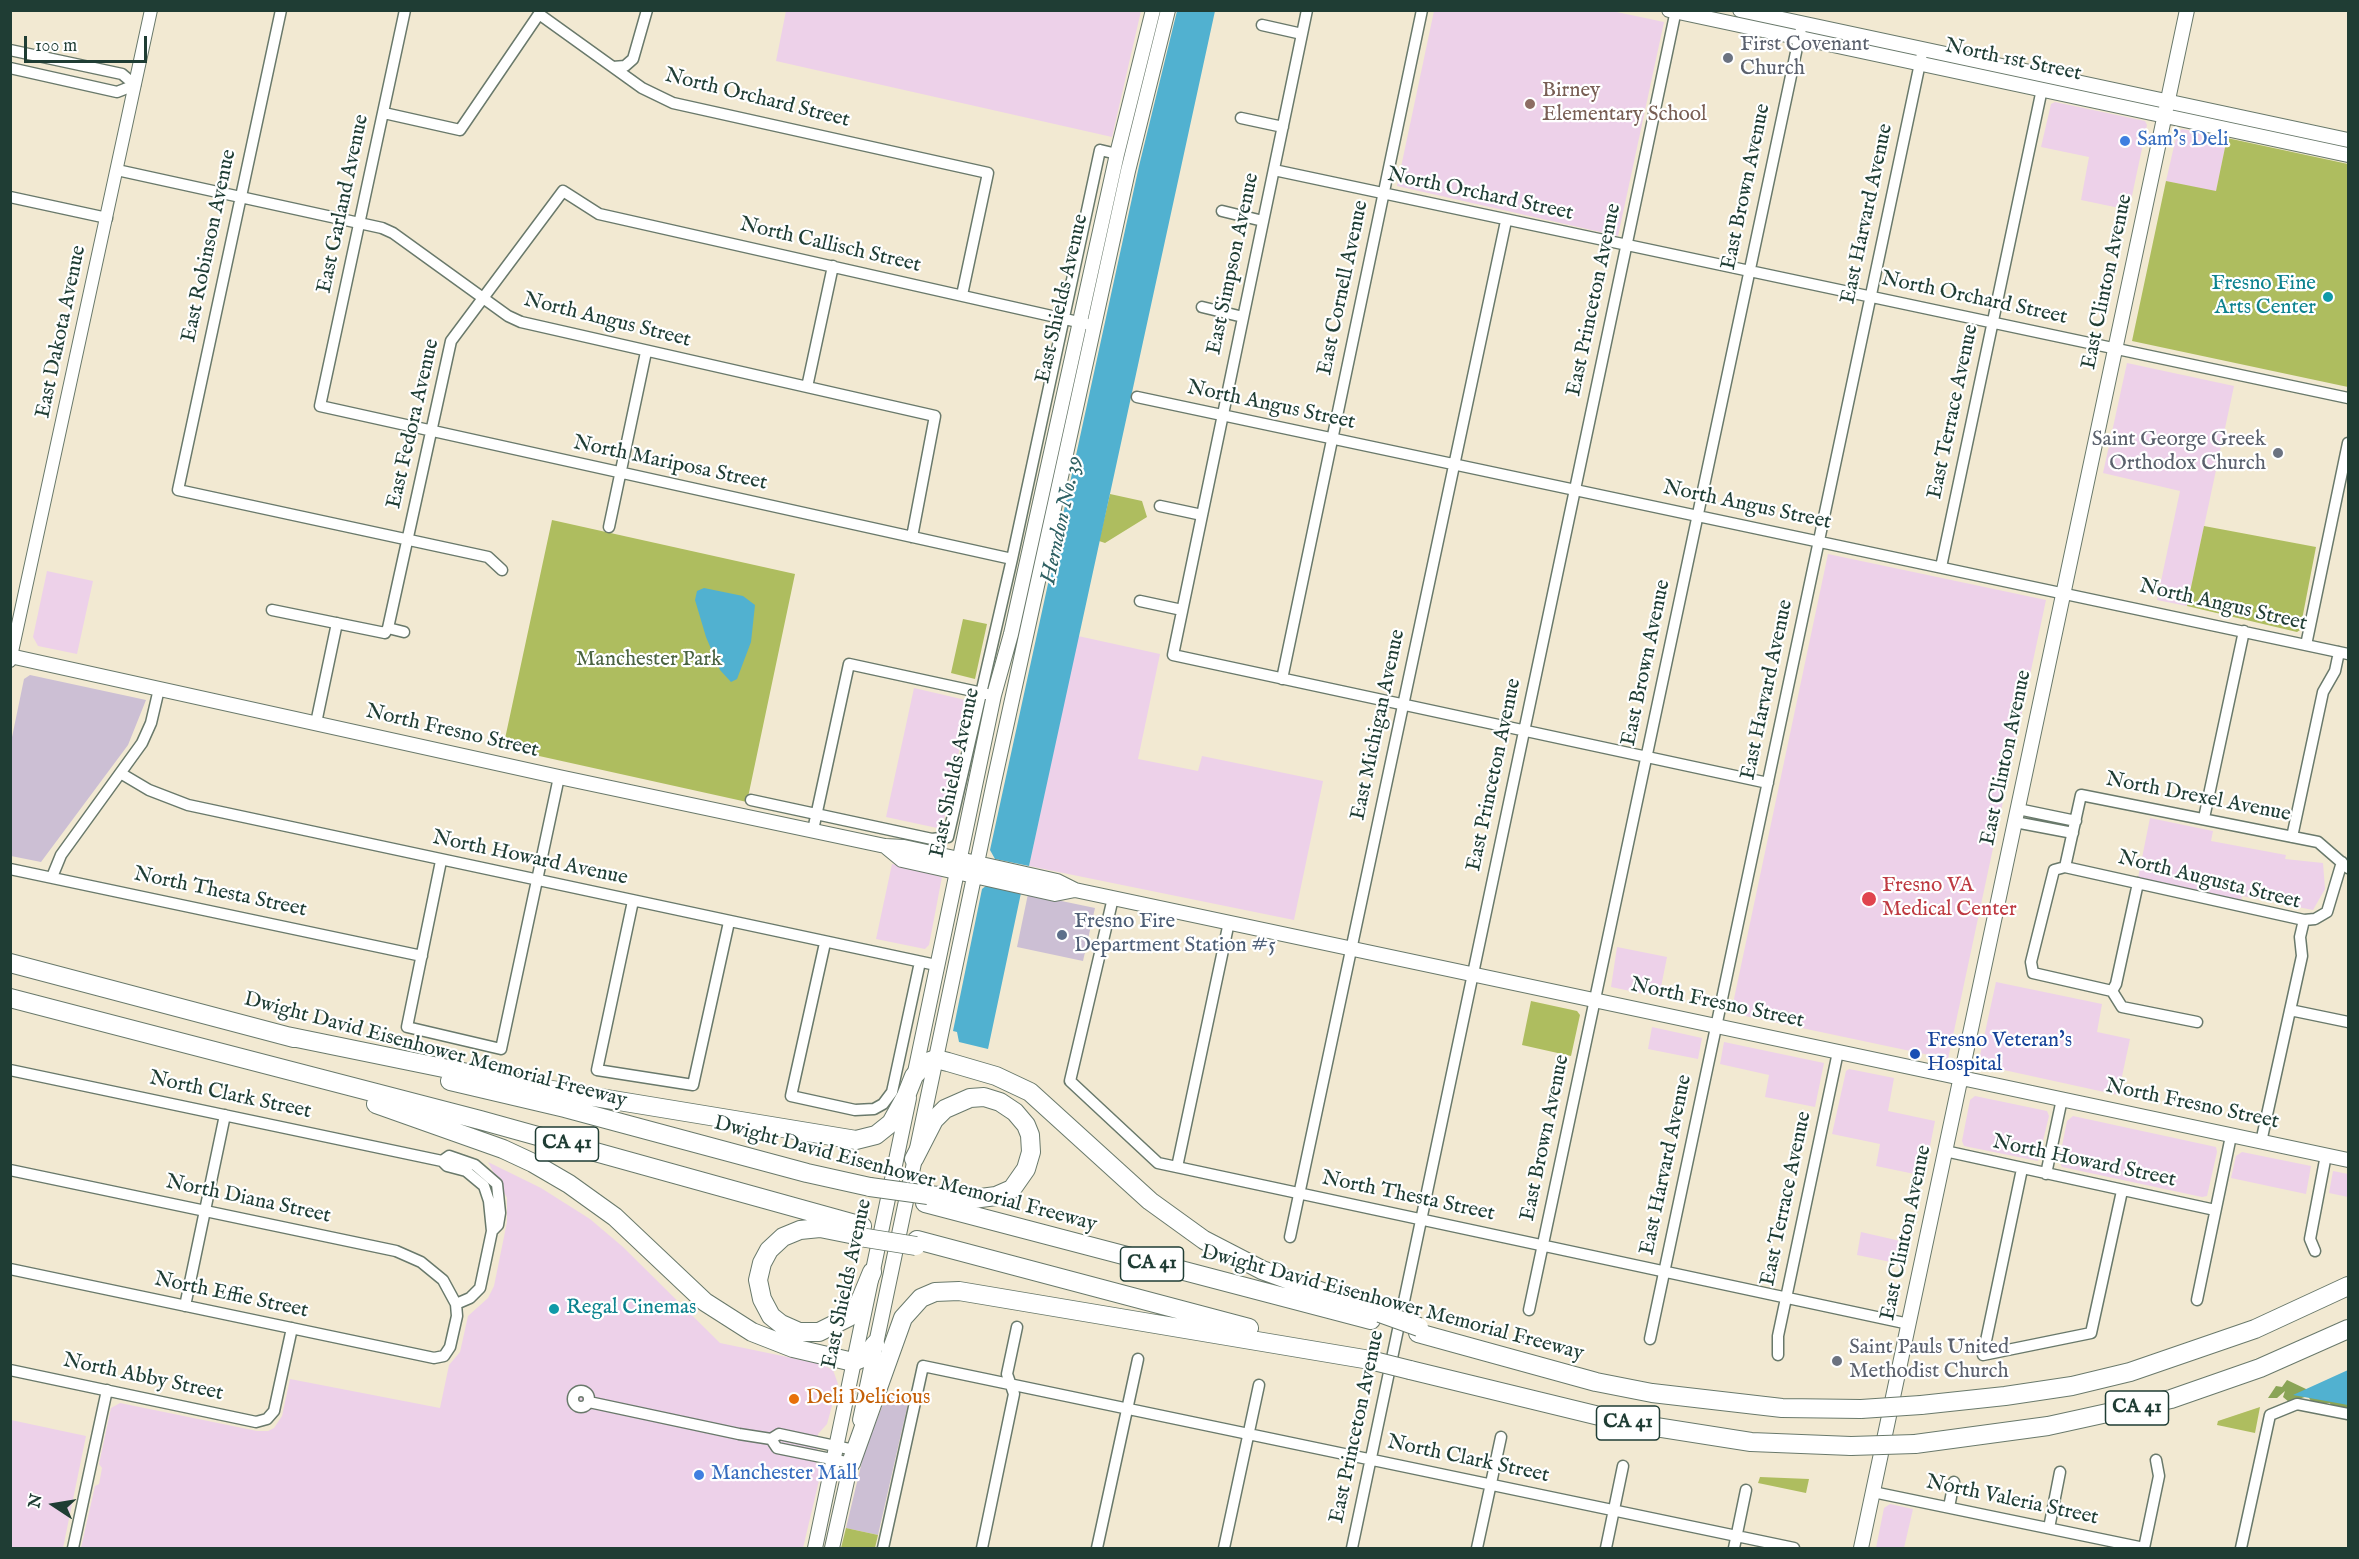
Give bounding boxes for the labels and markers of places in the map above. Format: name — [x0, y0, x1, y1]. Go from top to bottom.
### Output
place label: First Covenant Church — [1740, 33, 1869, 83]
marker: First Covenant Church — [1721, 51, 1735, 65]
place label: Birney Elementary School — [1542, 79, 1707, 129]
marker: Birney Elementary School — [1523, 97, 1537, 111]
place label: Sam's Deli — [2137, 128, 2229, 154]
marker: Sam's Deli — [2118, 134, 2132, 148]
place label: Fresno Fine Arts Center — [2211, 272, 2316, 322]
marker: Fresno Fine Arts Center — [2321, 290, 2335, 304]
place label: Saint George Greek Orthodox Church — [2092, 428, 2266, 478]
marker: Saint George Greek Orthodox Church — [2271, 446, 2285, 460]
place label: Fresno VA Medical Center — [1882, 874, 2017, 924]
marker: Fresno VA Medical Center — [1860, 890, 1878, 908]
place label: Fresno Fire Department Station #5 — [1074, 910, 1276, 960]
marker: Fresno Fire Department Station #5 — [1055, 928, 1069, 942]
place label: Fresno Veteran's Hospital — [1927, 1029, 2072, 1079]
marker: Fresno Veteran's Hospital — [1908, 1047, 1922, 1061]
place label: Regal Cinemas — [566, 1296, 696, 1322]
marker: Regal Cinemas — [547, 1302, 561, 1316]
place label: Saint Pauls United Methodist Church — [1849, 1336, 2009, 1386]
marker: Saint Pauls United Methodist Church — [1830, 1354, 1844, 1368]
place label: Deli Delicious — [806, 1386, 930, 1412]
marker: Deli Delicious — [787, 1392, 801, 1406]
place label: Manchester Mall — [711, 1462, 858, 1488]
marker: Manchester Mall — [692, 1468, 706, 1482]

